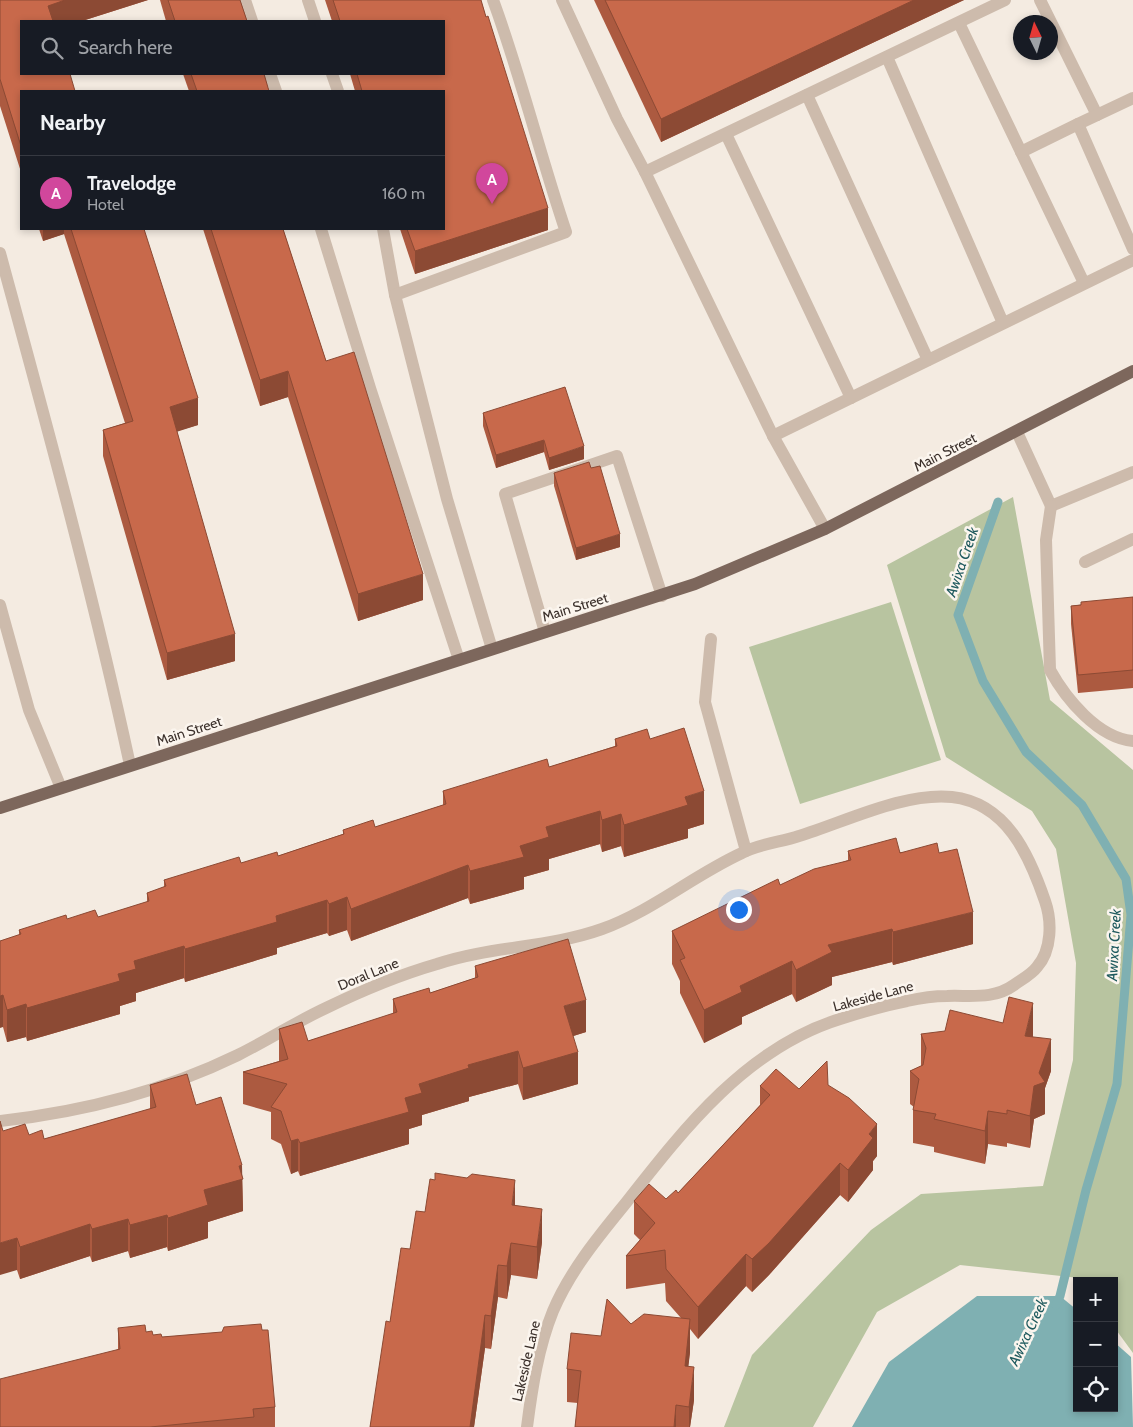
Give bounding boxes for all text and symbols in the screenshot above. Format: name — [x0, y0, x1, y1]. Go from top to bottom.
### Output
north arrow — [1013, 15, 1058, 60]
search box — [20, 20, 445, 75]
icon: search — [38, 34, 66, 62]
text: Search here — [78, 36, 172, 59]
text: Nearby — [40, 110, 106, 135]
pin: A — [476, 163, 508, 204]
text: Travelodge — [87, 172, 176, 195]
text: A — [51, 184, 61, 203]
text: 160 m — [382, 184, 425, 203]
text: Hotel — [87, 195, 124, 214]
street label: Main Street — [911, 428, 980, 475]
water label: Awixa Creek — [941, 524, 982, 600]
street label: Main Street — [540, 588, 610, 626]
street label: Main Street — [154, 712, 224, 750]
your location — [726, 897, 752, 923]
water label: Awixa Creek — [1103, 908, 1125, 983]
street label: Doral Lane — [335, 954, 401, 994]
street label: Lakeside Lane — [831, 977, 915, 1015]
map controls — [1073, 1277, 1118, 1412]
button: + — [1073, 1277, 1118, 1322]
water label: Awixa Creek — [1004, 1295, 1052, 1369]
street label: Lakeside Lane — [508, 1319, 544, 1403]
button: − — [1073, 1322, 1118, 1367]
button: locate — [1073, 1367, 1118, 1412]

